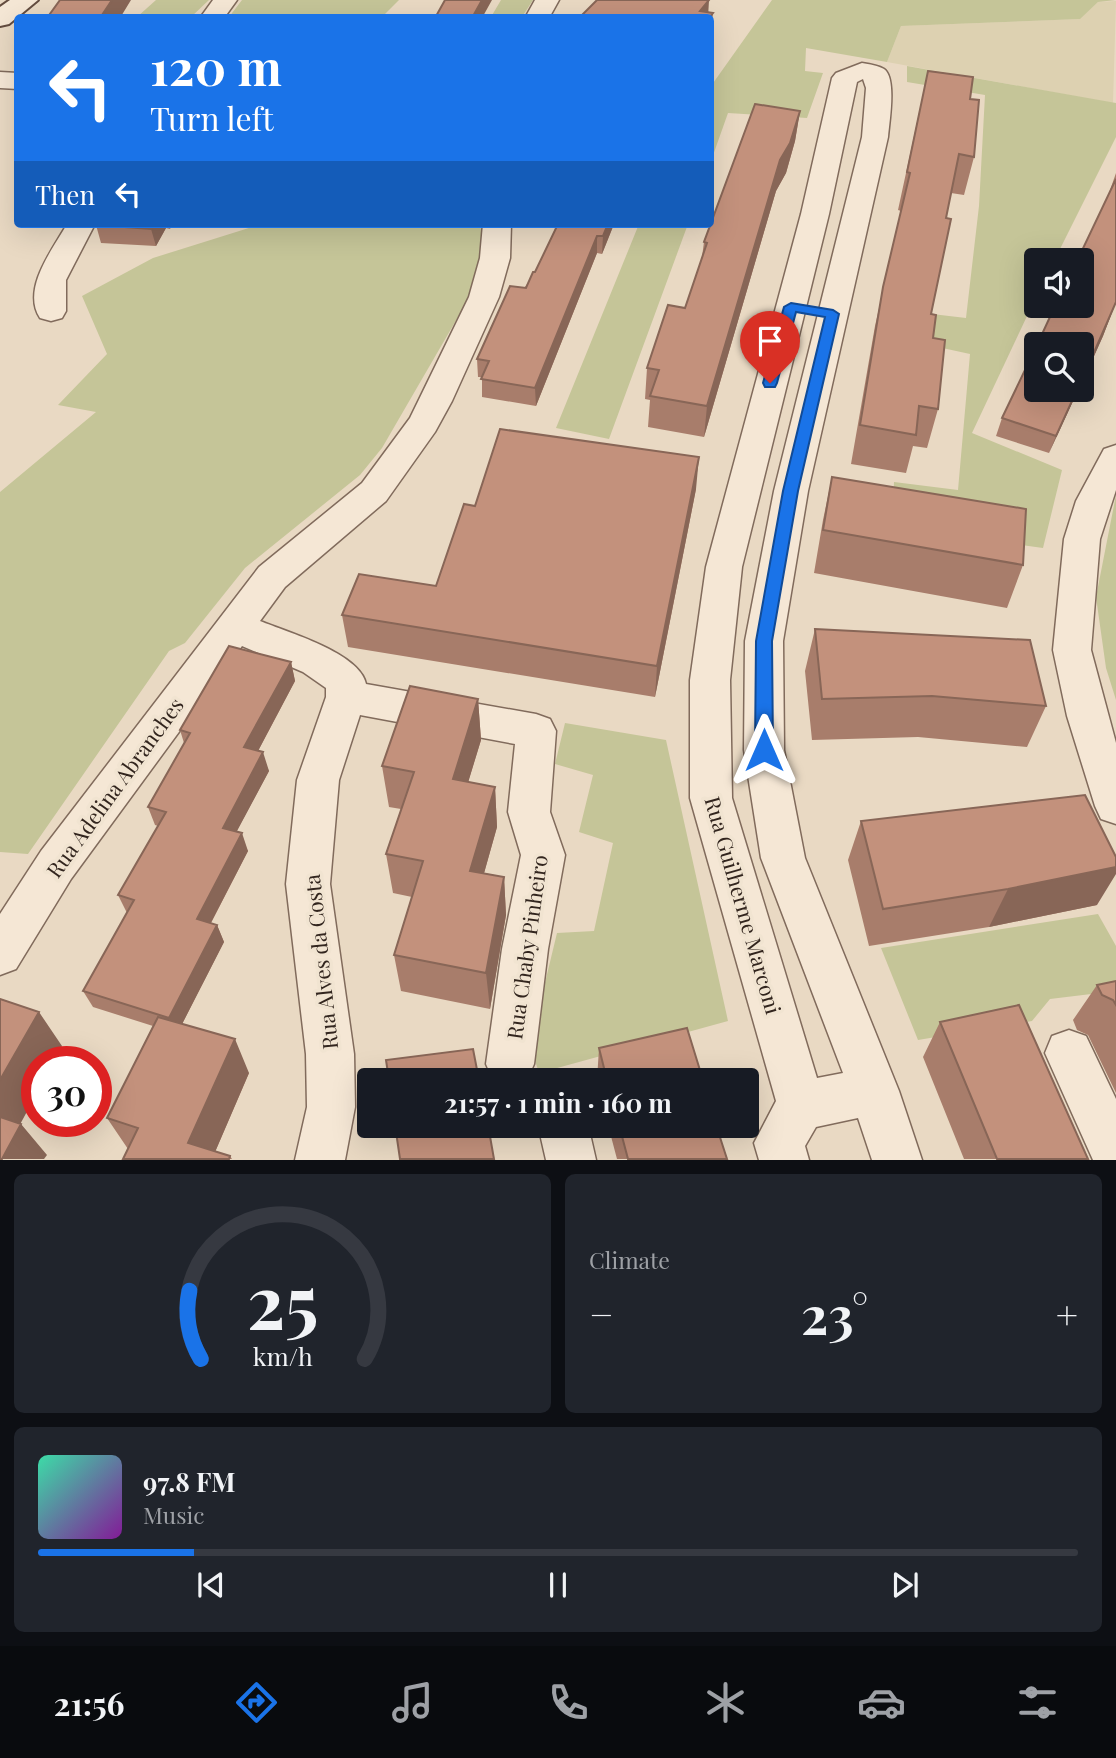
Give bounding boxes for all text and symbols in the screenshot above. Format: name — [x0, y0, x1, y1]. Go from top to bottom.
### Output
text: 120 m — [150, 33, 282, 98]
icon: left — [35, 42, 126, 133]
text: Turn left — [150, 96, 274, 139]
icon: left — [109, 175, 147, 213]
text: Then — [35, 177, 95, 212]
map controls — [1024, 248, 1094, 402]
button: sound — [1024, 248, 1094, 318]
pin — [740, 311, 800, 383]
icon: arrive — [751, 322, 789, 360]
button: search — [1024, 332, 1094, 402]
street label: Rua Adelina Abranches — [39, 691, 189, 883]
position arrow — [727, 713, 801, 787]
street label: Rua Guilherme Marconi — [700, 793, 788, 1017]
street label: Rua Chaby Pinheiro — [499, 853, 553, 1041]
street label: Rua Alves da Costa — [297, 873, 343, 1051]
speed limit sign: 30 — [21, 1046, 112, 1137]
text: 21:57 · 1 min · 160 m — [444, 1085, 672, 1120]
text: Climate — [589, 1244, 670, 1275]
text: 25 — [247, 1251, 318, 1348]
text: 23° — [801, 1279, 868, 1348]
text: − — [589, 1288, 614, 1339]
text: + — [1056, 1288, 1078, 1339]
text: km/h — [253, 1339, 313, 1372]
text: 97.8 FM — [143, 1464, 235, 1499]
text: Music — [143, 1499, 204, 1530]
icon: previous — [192, 1566, 230, 1604]
icon: pause — [539, 1566, 577, 1604]
icon: next — [886, 1566, 924, 1604]
icon: directions — [232, 1678, 281, 1727]
icon: music — [388, 1678, 437, 1727]
icon: phone — [544, 1678, 593, 1727]
icon: climate — [701, 1678, 750, 1727]
icon: car — [857, 1678, 906, 1727]
icon: filters — [1013, 1678, 1062, 1727]
text: 21:56 — [54, 1681, 125, 1724]

